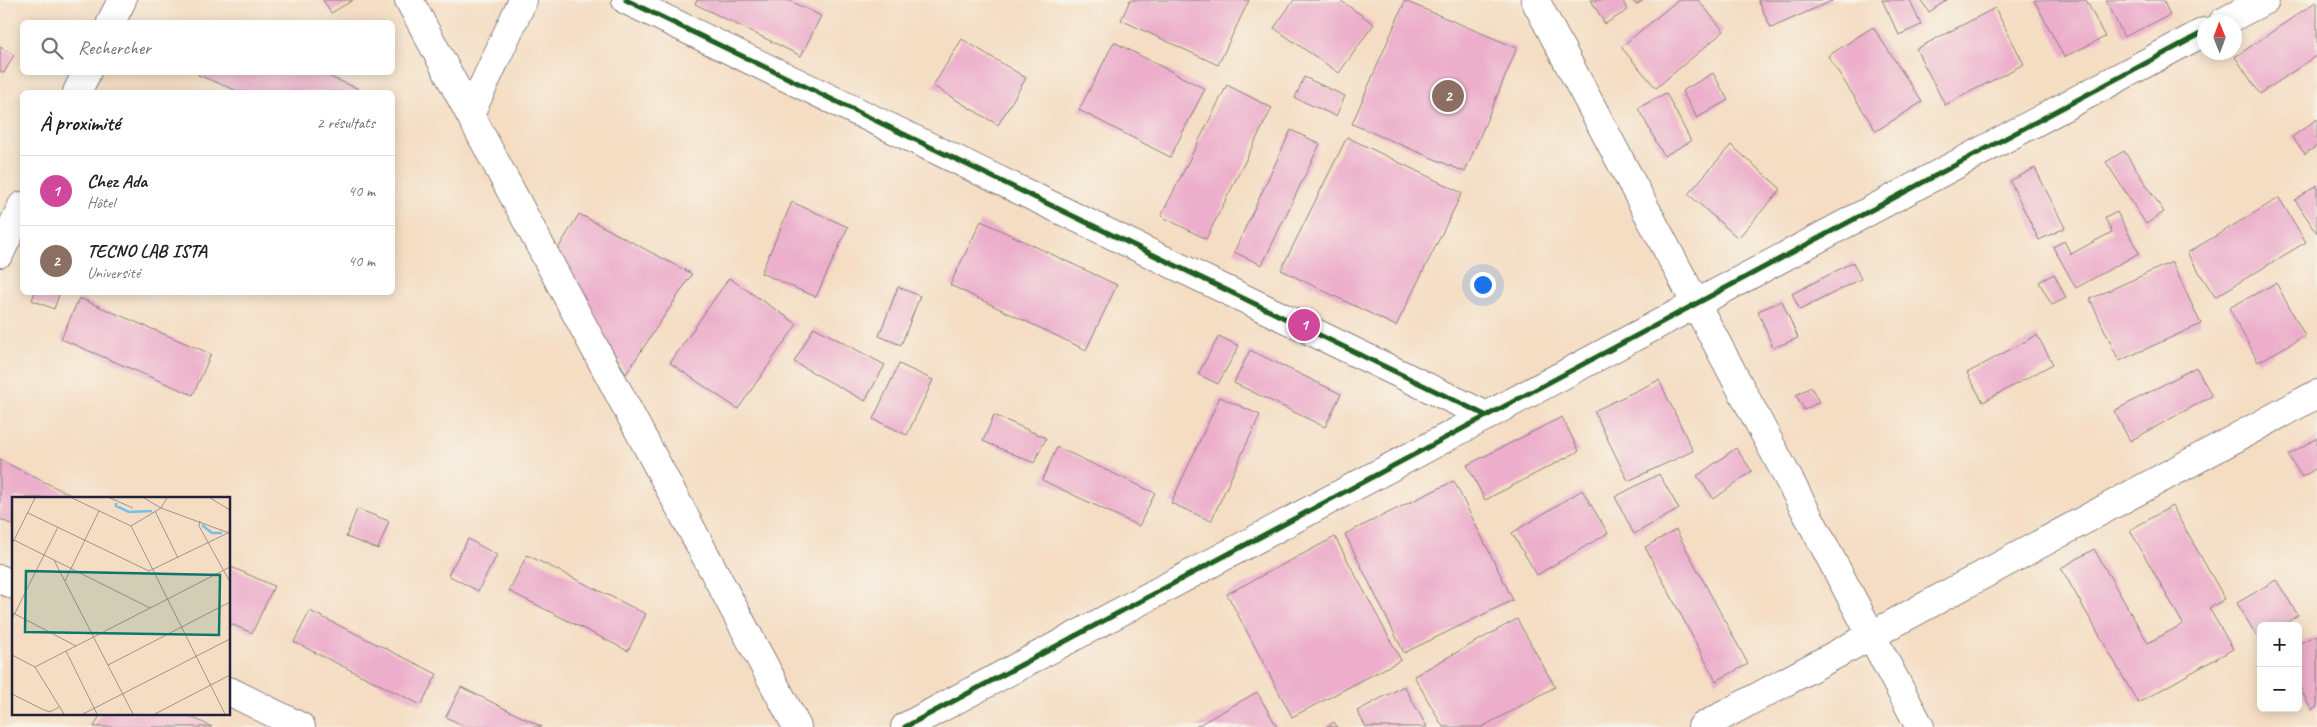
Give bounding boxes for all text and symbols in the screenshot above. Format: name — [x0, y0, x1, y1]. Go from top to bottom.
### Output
north arrow — [2197, 15, 2242, 60]
search box — [20, 20, 395, 75]
icon: search — [38, 34, 66, 62]
text: Rechercher — [78, 36, 151, 60]
pin: 2 — [1432, 77, 1464, 115]
text: À proximité — [40, 110, 120, 136]
text: 2 résultats — [316, 113, 375, 133]
text: Chez Ada — [87, 169, 147, 193]
text: 1 — [52, 181, 60, 201]
text: 40 m — [348, 181, 375, 201]
text: Hôtel — [87, 193, 115, 213]
text: TECNO LAB ISTA — [87, 239, 207, 263]
text: 2 — [52, 251, 60, 271]
text: 40 m — [348, 251, 375, 271]
text: Université — [87, 263, 140, 283]
your location — [1470, 272, 1496, 298]
pin: 1 — [1288, 306, 1320, 344]
inset map — [12, 497, 230, 714]
map controls — [2257, 622, 2302, 712]
button: + — [2257, 622, 2302, 667]
button: − — [2257, 667, 2302, 712]

